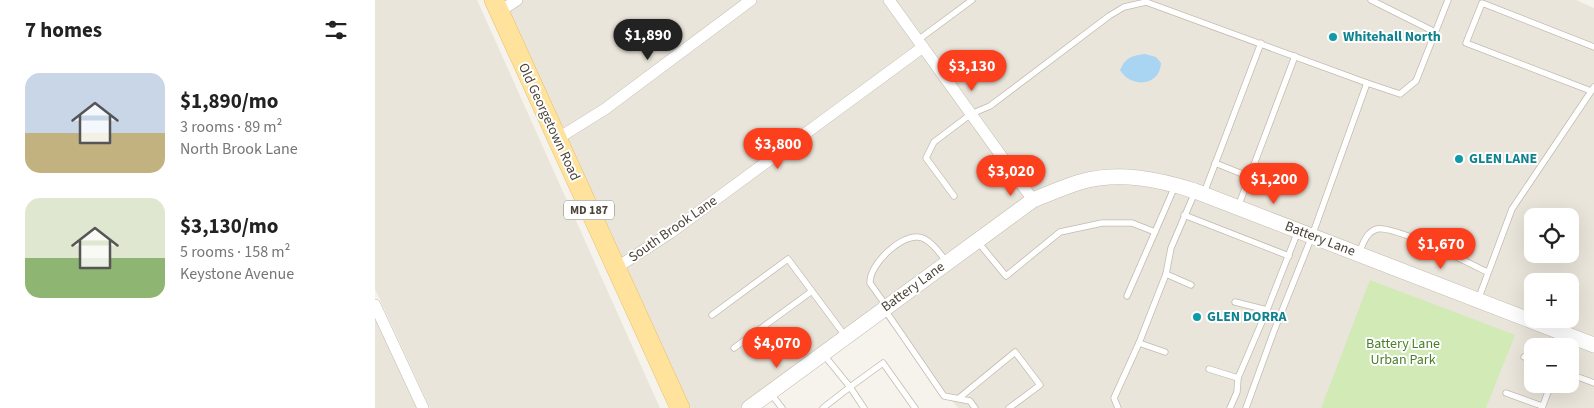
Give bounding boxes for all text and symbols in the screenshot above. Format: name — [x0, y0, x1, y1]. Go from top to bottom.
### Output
text: 7 homes — [25, 15, 102, 45]
icon: filters — [322, 16, 350, 44]
pin: $1,890 — [607, 18, 689, 61]
text: $1,890 — [624, 24, 672, 46]
place label: Whitehall North — [1343, 27, 1441, 47]
marker: Whitehall North — [1327, 31, 1339, 43]
pin: $3,130 — [931, 49, 1013, 92]
text: $3,130 — [948, 55, 996, 77]
street label: Old Georgetown Road — [513, 60, 585, 184]
text: $1,890/mo — [180, 86, 279, 116]
icon: home — [65, 93, 125, 153]
text: 3 rooms · 89 m² — [180, 116, 282, 138]
pin: $3,800 — [737, 128, 819, 170]
text: $3,800 — [754, 133, 802, 155]
text: North Brook Lane — [180, 138, 298, 160]
place label: GLEN LANE — [1469, 149, 1537, 169]
marker: GLEN LANE — [1453, 153, 1465, 165]
pin: $3,020 — [970, 154, 1052, 197]
text: $3,020 — [987, 160, 1035, 182]
pin: $1,200 — [1233, 162, 1315, 205]
text: $1,200 — [1250, 168, 1298, 190]
street label: South Brook Lane — [625, 191, 721, 267]
road number: MD 187 — [564, 200, 614, 220]
map controls — [1524, 208, 1579, 393]
button: locate — [1524, 208, 1579, 263]
text: $3,130/mo — [180, 211, 279, 241]
street label: Battery Lane — [1282, 216, 1358, 262]
icon: home — [65, 218, 125, 278]
pin: $1,670 — [1400, 228, 1482, 270]
text: $1,670 — [1417, 233, 1465, 255]
text: 5 rooms · 158 m² — [180, 241, 290, 263]
street label: Battery Lane — [877, 257, 949, 317]
text: Keystone Avenue — [180, 263, 294, 285]
button: + — [1524, 273, 1579, 328]
place label: GLEN DORRA — [1207, 307, 1287, 327]
marker: GLEN DORRA — [1191, 311, 1203, 323]
pin: $4,070 — [736, 326, 818, 369]
text: $4,070 — [753, 332, 801, 354]
park label: Battery Lane Urban Park — [1366, 334, 1440, 370]
button: − — [1524, 338, 1579, 393]

